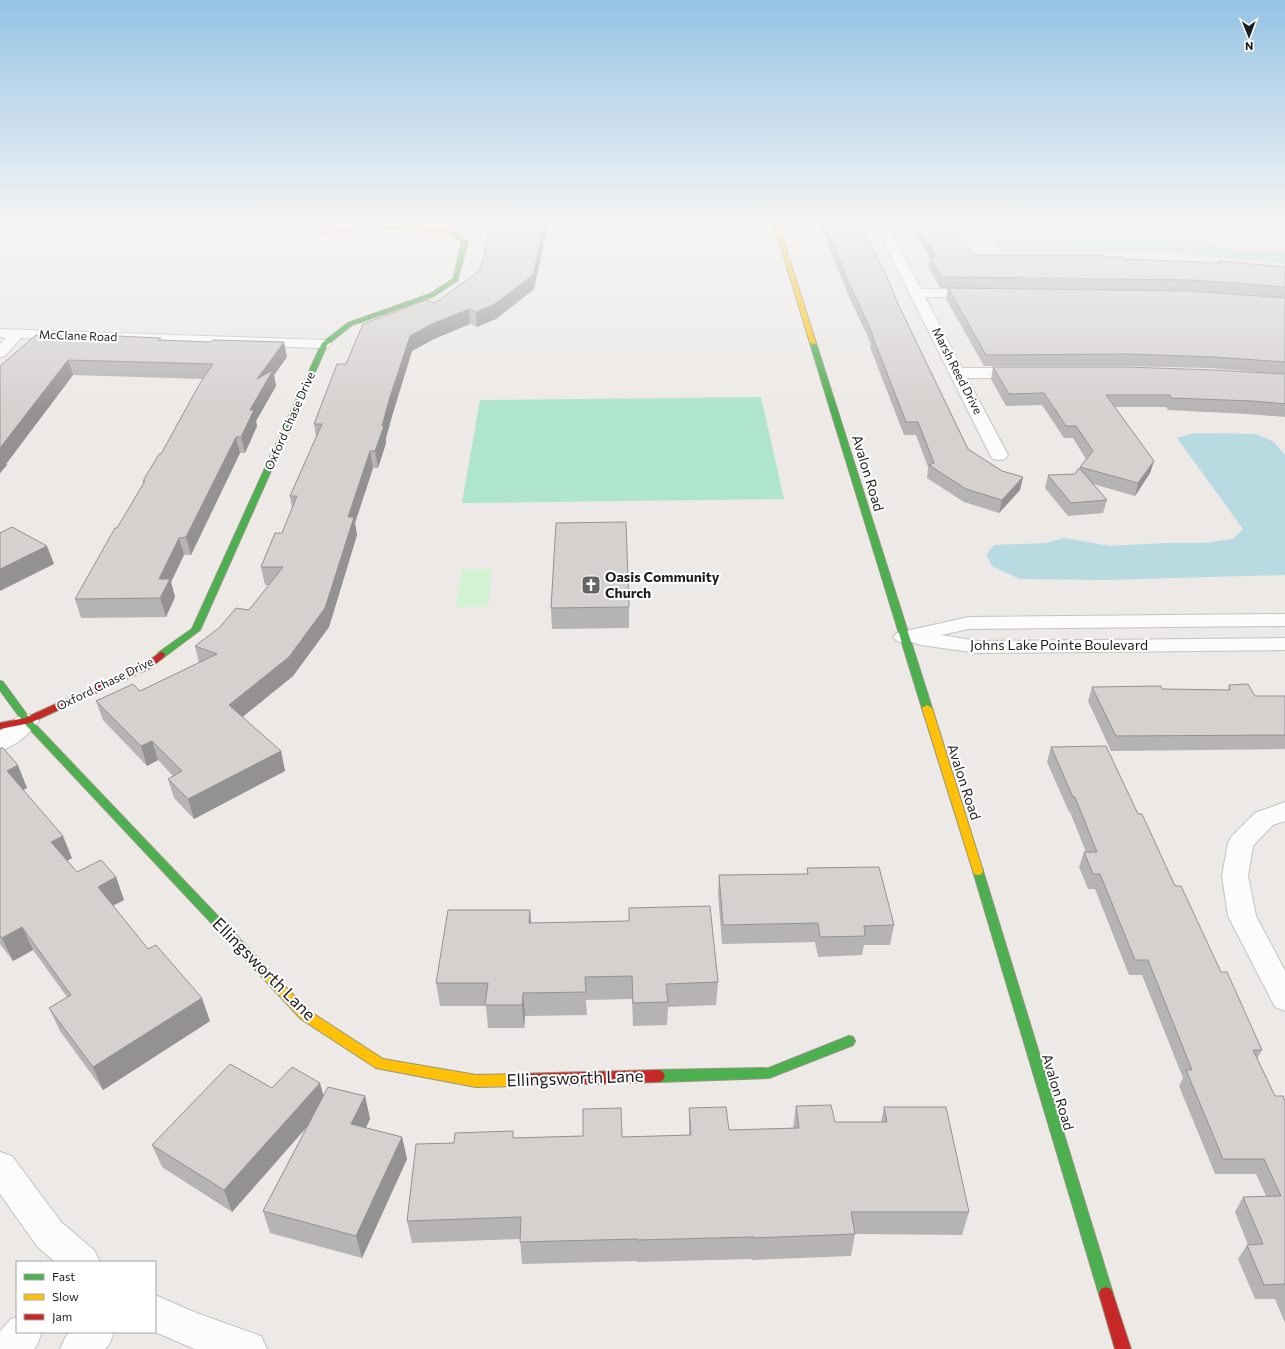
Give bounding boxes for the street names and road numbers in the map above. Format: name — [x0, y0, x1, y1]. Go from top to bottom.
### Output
street label: Marsh Reed Drive — [930, 325, 986, 416]
street label: McClane Road — [39, 327, 118, 343]
street label: Oxford Chase Drive — [261, 369, 317, 472]
street label: Avalon Road — [849, 433, 888, 513]
street label: Johns Lake Pointe Boulevard — [970, 636, 1148, 653]
street label: Oxford Chase Drive — [54, 654, 155, 713]
street label: Avalon Road — [944, 742, 985, 822]
street label: Ellingsworth Lane — [208, 913, 320, 1025]
street label: Avalon Road — [1039, 1052, 1078, 1132]
street label: Ellingsworth Lane — [506, 1065, 644, 1090]

